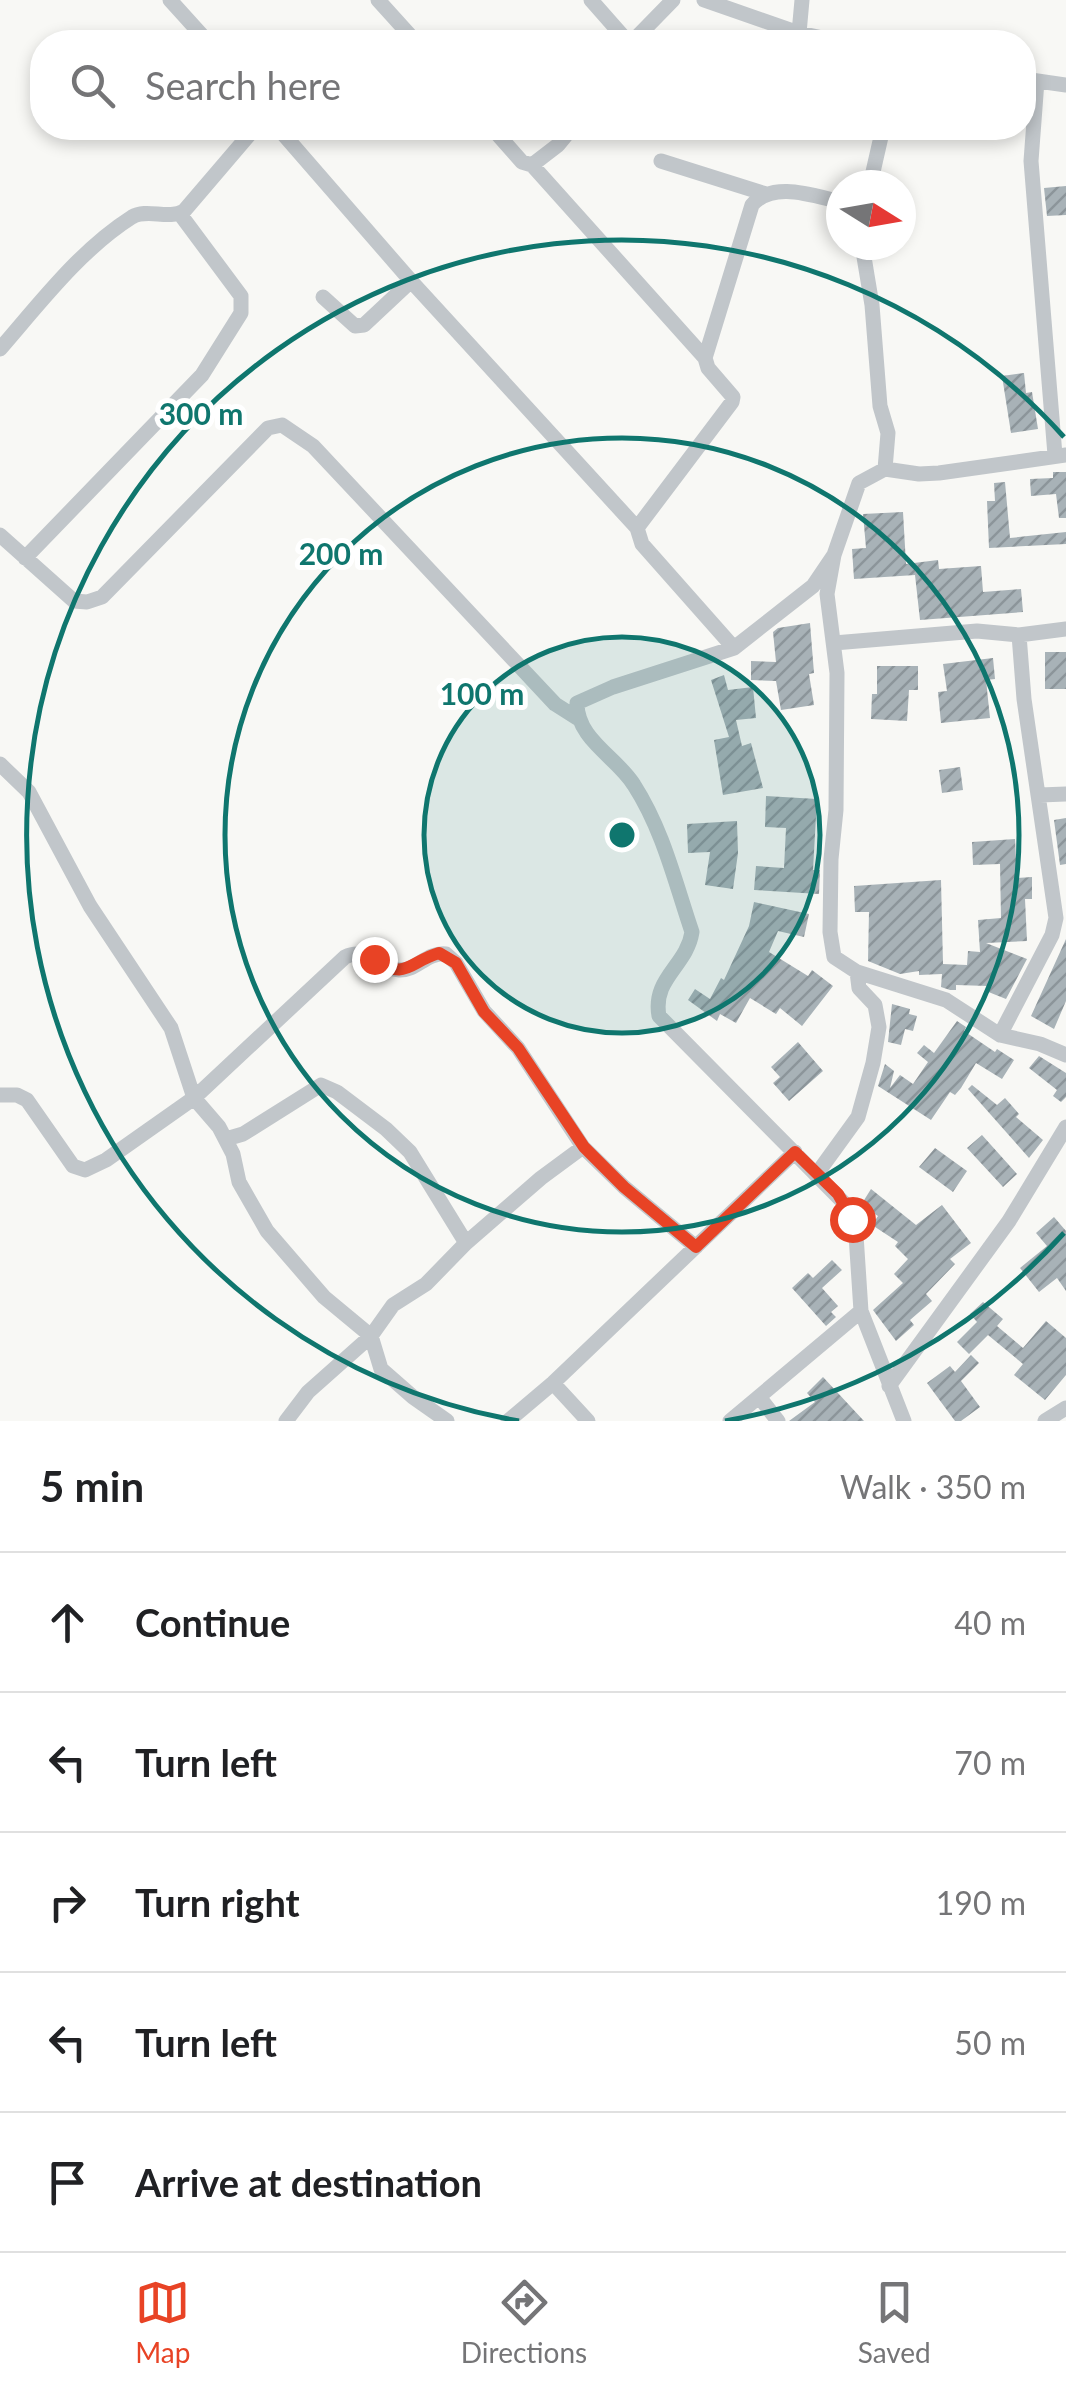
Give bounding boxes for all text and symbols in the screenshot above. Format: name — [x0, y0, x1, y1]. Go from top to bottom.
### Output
search box — [30, 30, 1036, 140]
icon: search — [65, 58, 120, 113]
text: Search here — [145, 62, 341, 108]
north arrow — [826, 170, 916, 260]
text: 300 m — [159, 395, 243, 431]
text: 200 m — [299, 535, 383, 571]
text: 100 m — [440, 675, 524, 711]
centre of rings — [604, 817, 640, 853]
route end — [352, 937, 398, 983]
route start — [830, 1197, 876, 1243]
text: 5 min — [40, 1461, 144, 1511]
text: Walk · 350 m — [840, 1467, 1026, 1506]
icon: ahead — [40, 1595, 95, 1650]
text: Continue — [135, 1599, 290, 1645]
text: 40 m — [954, 1603, 1026, 1642]
icon: left — [40, 1735, 95, 1790]
text: Turn left — [135, 1739, 277, 1785]
text: 70 m — [954, 1743, 1026, 1782]
icon: right — [40, 1875, 95, 1930]
text: Turn right — [135, 1879, 300, 1925]
text: 190 m — [936, 1883, 1026, 1922]
icon: left — [40, 2015, 95, 2070]
text: Turn left — [135, 2019, 277, 2065]
text: 50 m — [954, 2023, 1026, 2062]
icon: arrive — [40, 2155, 95, 2210]
text: Arrive at destination — [135, 2159, 482, 2205]
tab: Map — [135, 2275, 190, 2369]
tab: Directions — [461, 2275, 587, 2369]
tab: Saved — [858, 2275, 931, 2369]

